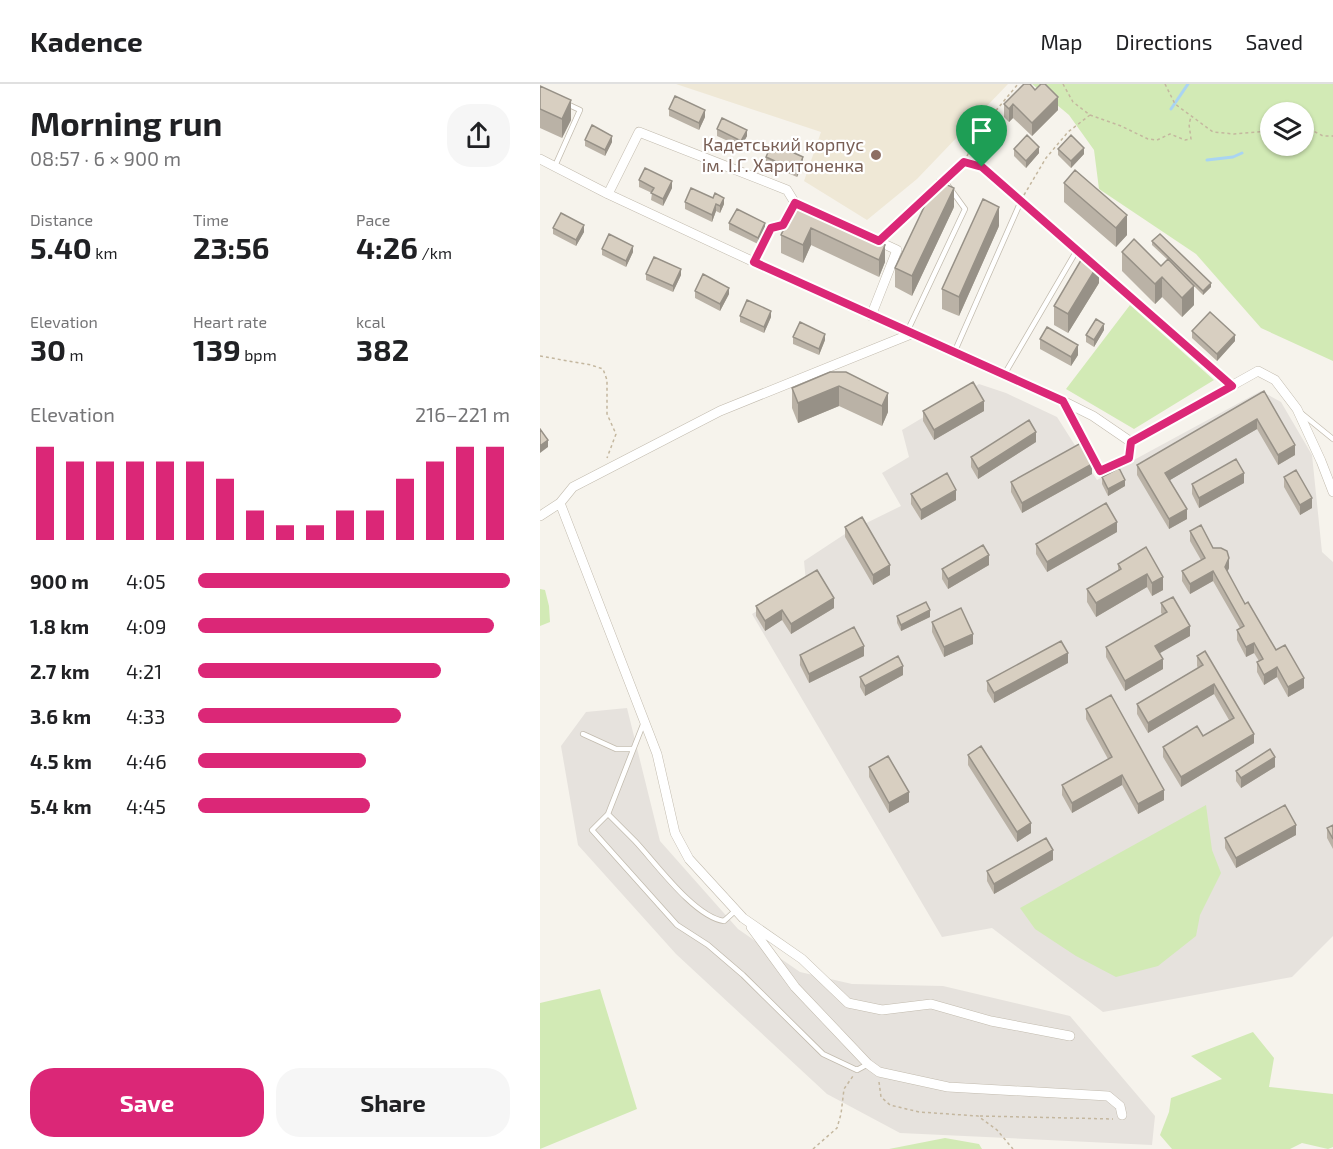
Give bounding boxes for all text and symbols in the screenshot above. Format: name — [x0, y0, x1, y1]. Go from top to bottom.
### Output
text: Kadence — [30, 24, 143, 58]
text: Map — [1040, 29, 1083, 54]
text: Directions — [1116, 29, 1212, 54]
text: Saved — [1245, 29, 1303, 54]
map controls — [1260, 102, 1314, 156]
button: layers — [1260, 102, 1314, 156]
text: Morning run — [30, 103, 222, 143]
button: share — [447, 104, 510, 167]
pin — [956, 105, 1007, 167]
icon: arrive — [965, 114, 998, 147]
place label: Кадетський корпус ім. І.Г. Харитоненка — [702, 133, 864, 176]
text: 08:57 · 6 × 900 m — [30, 146, 181, 170]
marker: Кадетський корпус ім. І.Г. Харитоненка — [869, 148, 883, 162]
text: Distance — [30, 210, 93, 229]
text: Time — [193, 210, 229, 229]
text: Pace — [356, 210, 390, 229]
text: 5.40 — [30, 229, 92, 265]
text: 23:56 — [193, 229, 269, 265]
text: 4:26 — [356, 229, 418, 265]
text: km — [92, 243, 118, 262]
text: /km — [418, 243, 452, 262]
text: Elevation — [30, 312, 98, 331]
text: Heart rate — [193, 312, 267, 331]
text: kcal — [356, 312, 385, 331]
text: 30 — [30, 331, 66, 367]
text: 139 — [193, 331, 241, 367]
text: 382 — [356, 331, 409, 367]
text: m — [66, 345, 84, 364]
text: bpm — [241, 345, 277, 364]
text: Elevation — [30, 402, 115, 426]
text: 216–221 m — [415, 402, 510, 426]
text: 900 m — [30, 569, 89, 593]
text: 4:05 — [126, 569, 166, 593]
text: 1.8 km — [30, 614, 89, 638]
text: 4:09 — [126, 614, 167, 638]
text: 2.7 km — [30, 659, 90, 683]
text: 4:21 — [126, 659, 162, 683]
text: 3.6 km — [30, 704, 91, 728]
text: 4:33 — [126, 704, 165, 728]
text: 4.5 km — [30, 749, 92, 773]
text: 4:46 — [126, 749, 167, 773]
text: 5.4 km — [30, 794, 92, 818]
text: 4:45 — [126, 794, 166, 818]
button: Save — [30, 1068, 264, 1137]
button: Share — [276, 1068, 510, 1137]

